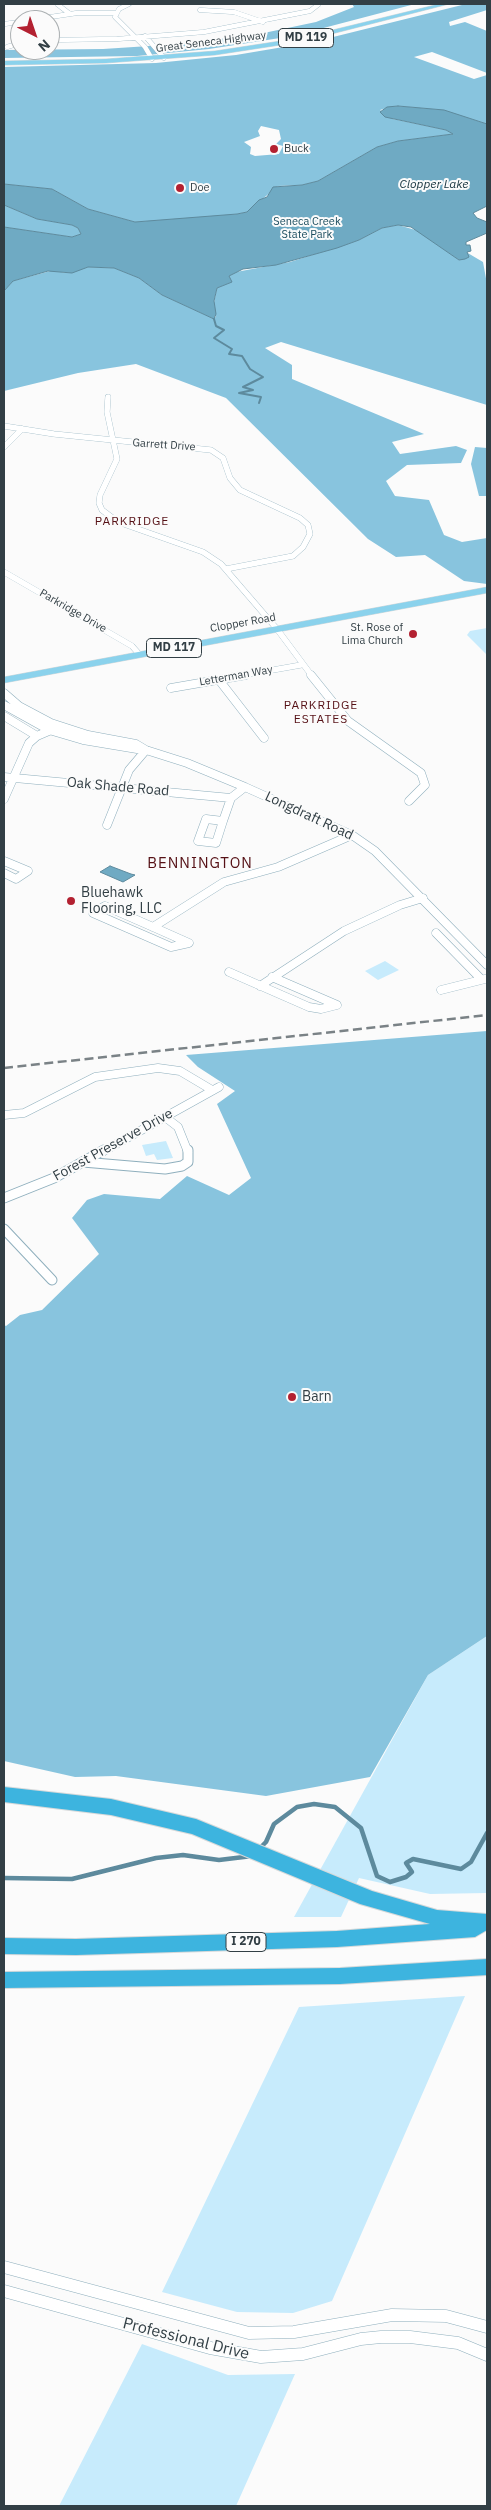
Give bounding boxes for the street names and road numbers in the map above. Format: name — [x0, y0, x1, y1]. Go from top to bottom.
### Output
road number: MD 119 — [278, 28, 334, 48]
street label: Great Seneca Highway — [155, 29, 267, 55]
street label: Garrett Drive — [132, 436, 196, 454]
street label: Parkridge Drive — [37, 586, 109, 636]
street label: Clopper Road — [209, 611, 277, 635]
road number: MD 117 — [146, 638, 202, 658]
street label: Letterman Way — [198, 663, 274, 689]
street label: Oak Shade Road — [66, 774, 170, 800]
street label: Longdraft Road — [262, 788, 356, 844]
street label: Forest Preserve Drive — [50, 1105, 176, 1185]
road number: I 270 — [226, 1932, 266, 1951]
street label: Professional Drive — [121, 2314, 251, 2364]

